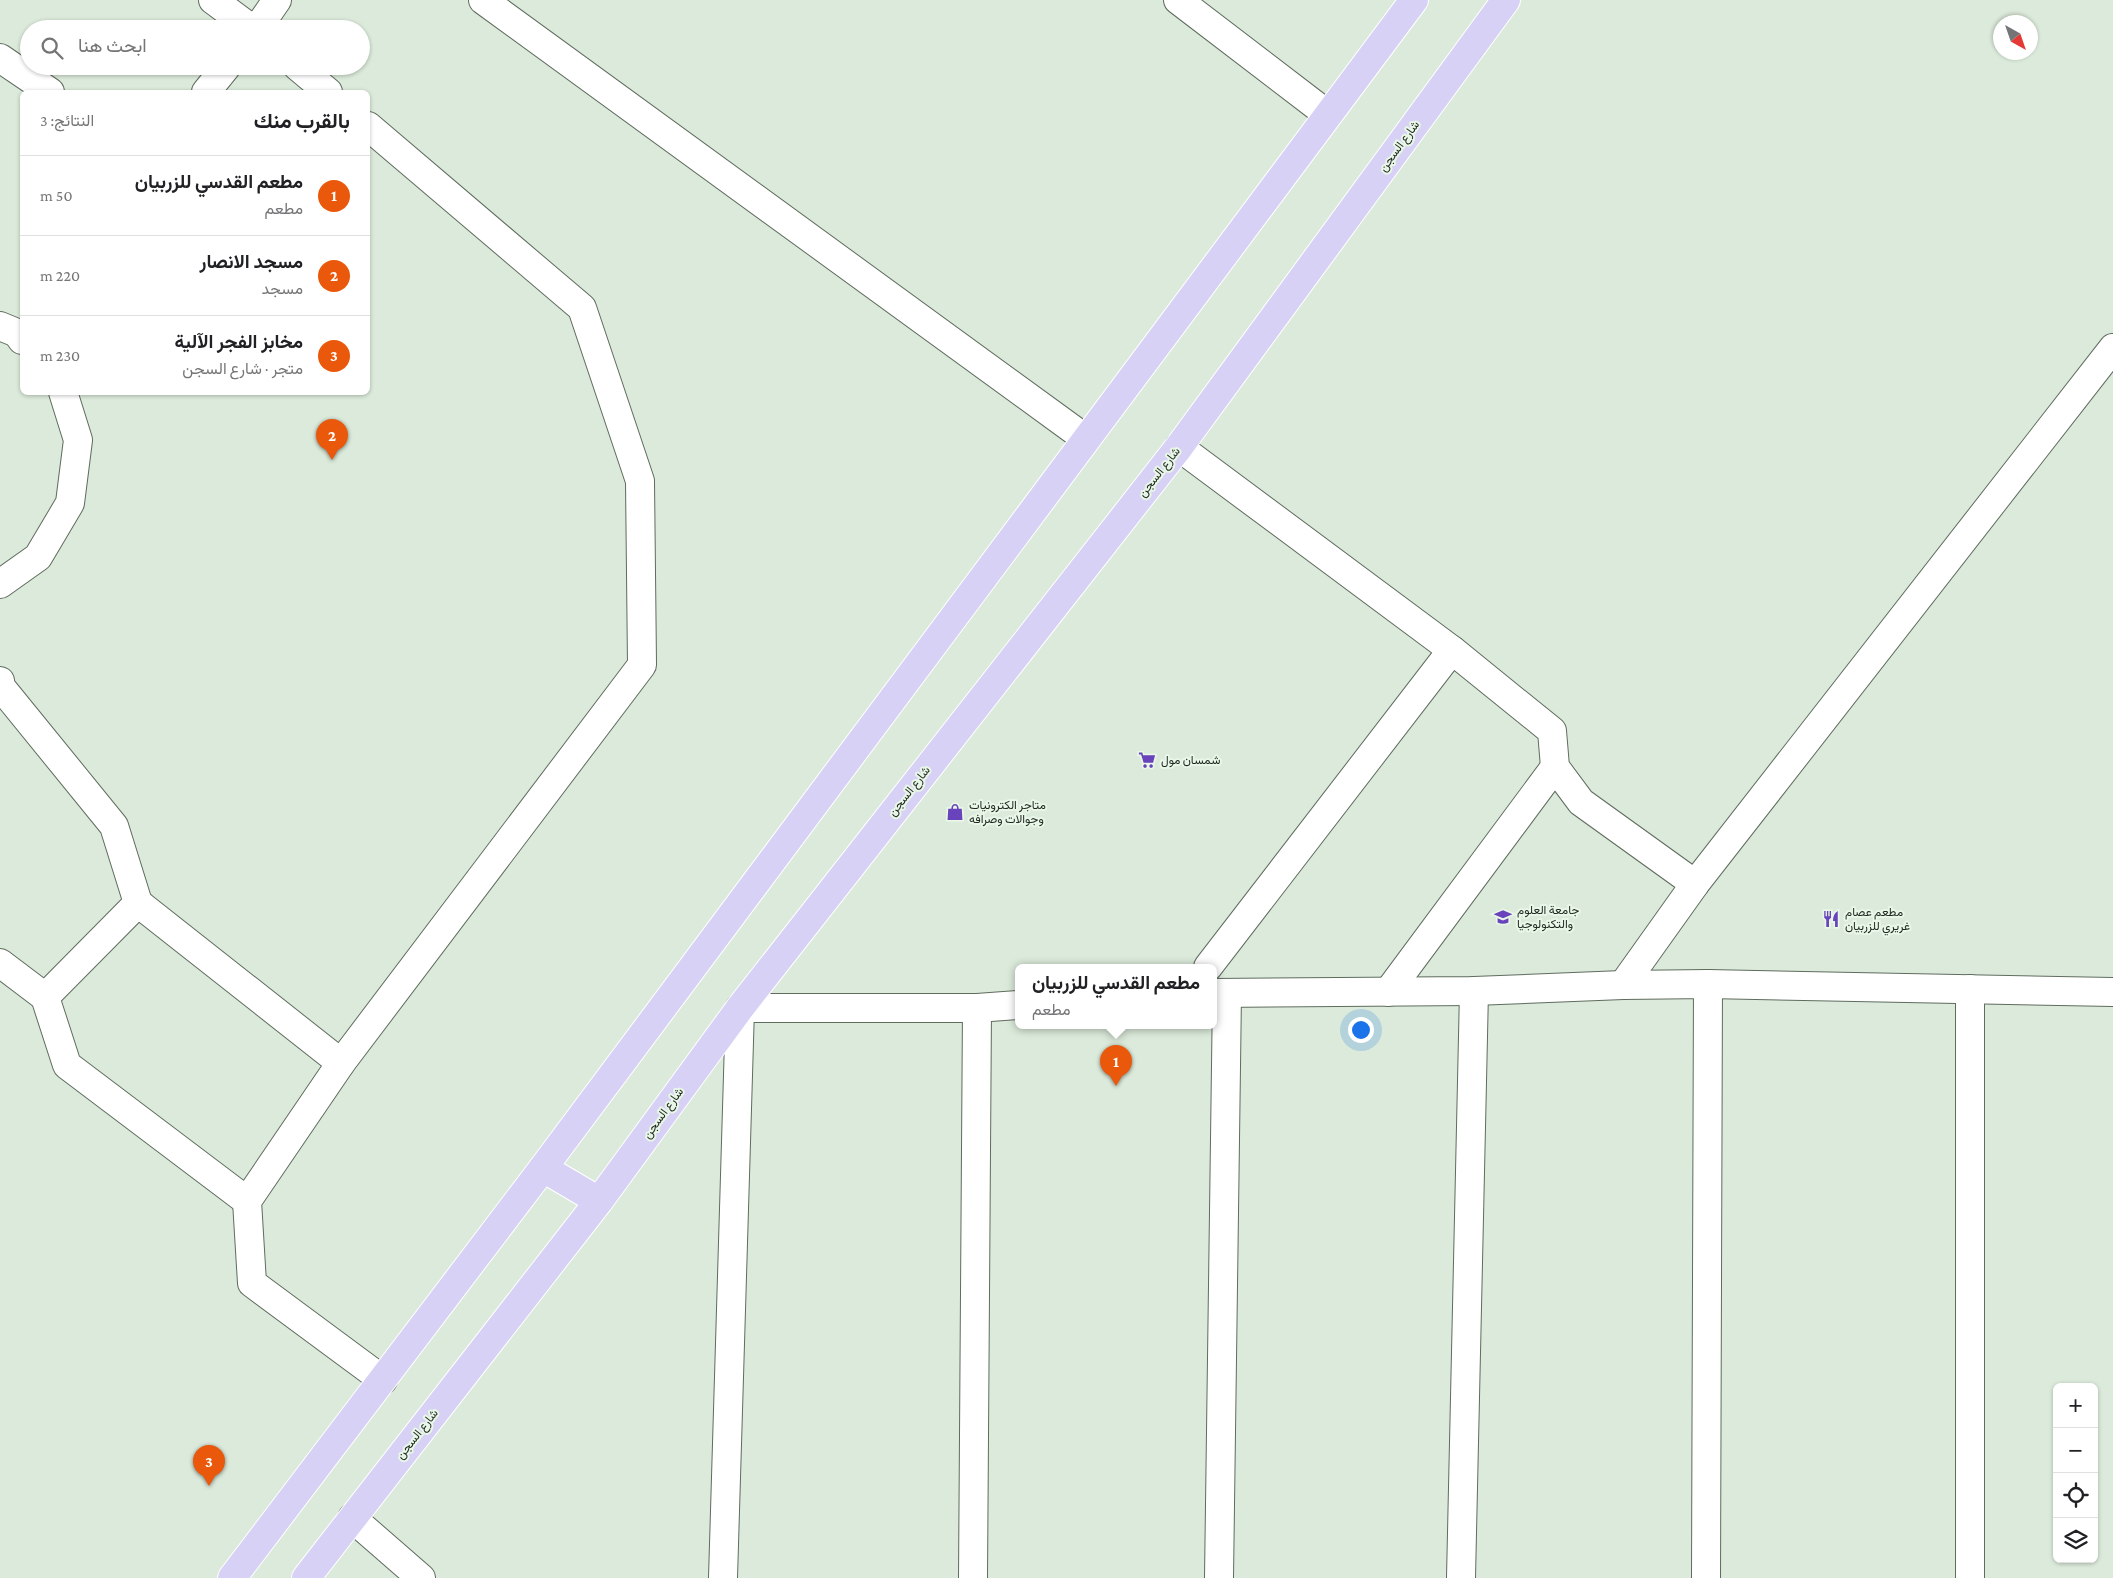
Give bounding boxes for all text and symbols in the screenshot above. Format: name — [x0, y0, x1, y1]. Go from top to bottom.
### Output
north arrow — [1993, 15, 2038, 60]
search box — [20, 20, 370, 75]
icon: search — [38, 34, 66, 62]
text: ابحث هنا — [78, 35, 147, 56]
text: بالقرب منك — [254, 109, 350, 133]
text: النتائج: 3 — [40, 112, 94, 129]
street label: شارع السجن — [1376, 118, 1424, 175]
text: مطعم القدسي للزربيان — [135, 171, 303, 192]
text: 50 m — [40, 187, 72, 204]
text: 1 — [331, 187, 337, 204]
text: مطعم — [264, 200, 303, 217]
text: مسجد الانصار — [200, 251, 303, 272]
text: 220 m — [40, 267, 80, 284]
text: 2 — [330, 267, 338, 284]
text: مسجد — [262, 280, 303, 297]
text: مخابز الفجر الآلية — [174, 331, 303, 352]
text: 230 m — [40, 347, 80, 364]
text: 3 — [330, 347, 338, 364]
text: متجر · شارع السجن — [182, 360, 303, 377]
pin: 2 — [316, 419, 348, 460]
street label: شارع السجن — [1135, 444, 1184, 501]
supermarket icon: شمسان مول — [1137, 750, 1157, 770]
place label: شمسان مول — [1161, 753, 1220, 768]
street label: شارع السجن — [885, 763, 934, 820]
place label: متاجر الكترونيات وجوالات وصرافه — [969, 798, 1046, 827]
shop icon: متاجر الكترونيات وجوالات وصرافه — [945, 802, 965, 822]
place label: جامعة العلوم والتكنولوجيا — [1517, 903, 1579, 932]
place label: مطعم عصام غريري للزربيان — [1845, 905, 1910, 936]
school or university icon: جامعة العلوم والتكنولوجيا — [1493, 907, 1513, 927]
restaurant icon: مطعم عصام غريري للزربيان — [1821, 909, 1841, 929]
popup — [1015, 964, 1217, 1029]
text: مطعم القدسي للزربيان — [1032, 972, 1200, 993]
text: مطعم — [1032, 1001, 1071, 1018]
your location — [1348, 1017, 1374, 1043]
pin: 1 — [1100, 1045, 1132, 1086]
street label: شارع السجن — [640, 1085, 688, 1142]
map controls — [2053, 1383, 2098, 1563]
button: + — [2053, 1383, 2098, 1428]
street label: شارع السجن — [393, 1406, 442, 1463]
button: − — [2053, 1428, 2098, 1473]
pin: 3 — [193, 1445, 225, 1486]
button: locate — [2053, 1473, 2098, 1518]
button: layers — [2053, 1518, 2098, 1563]

